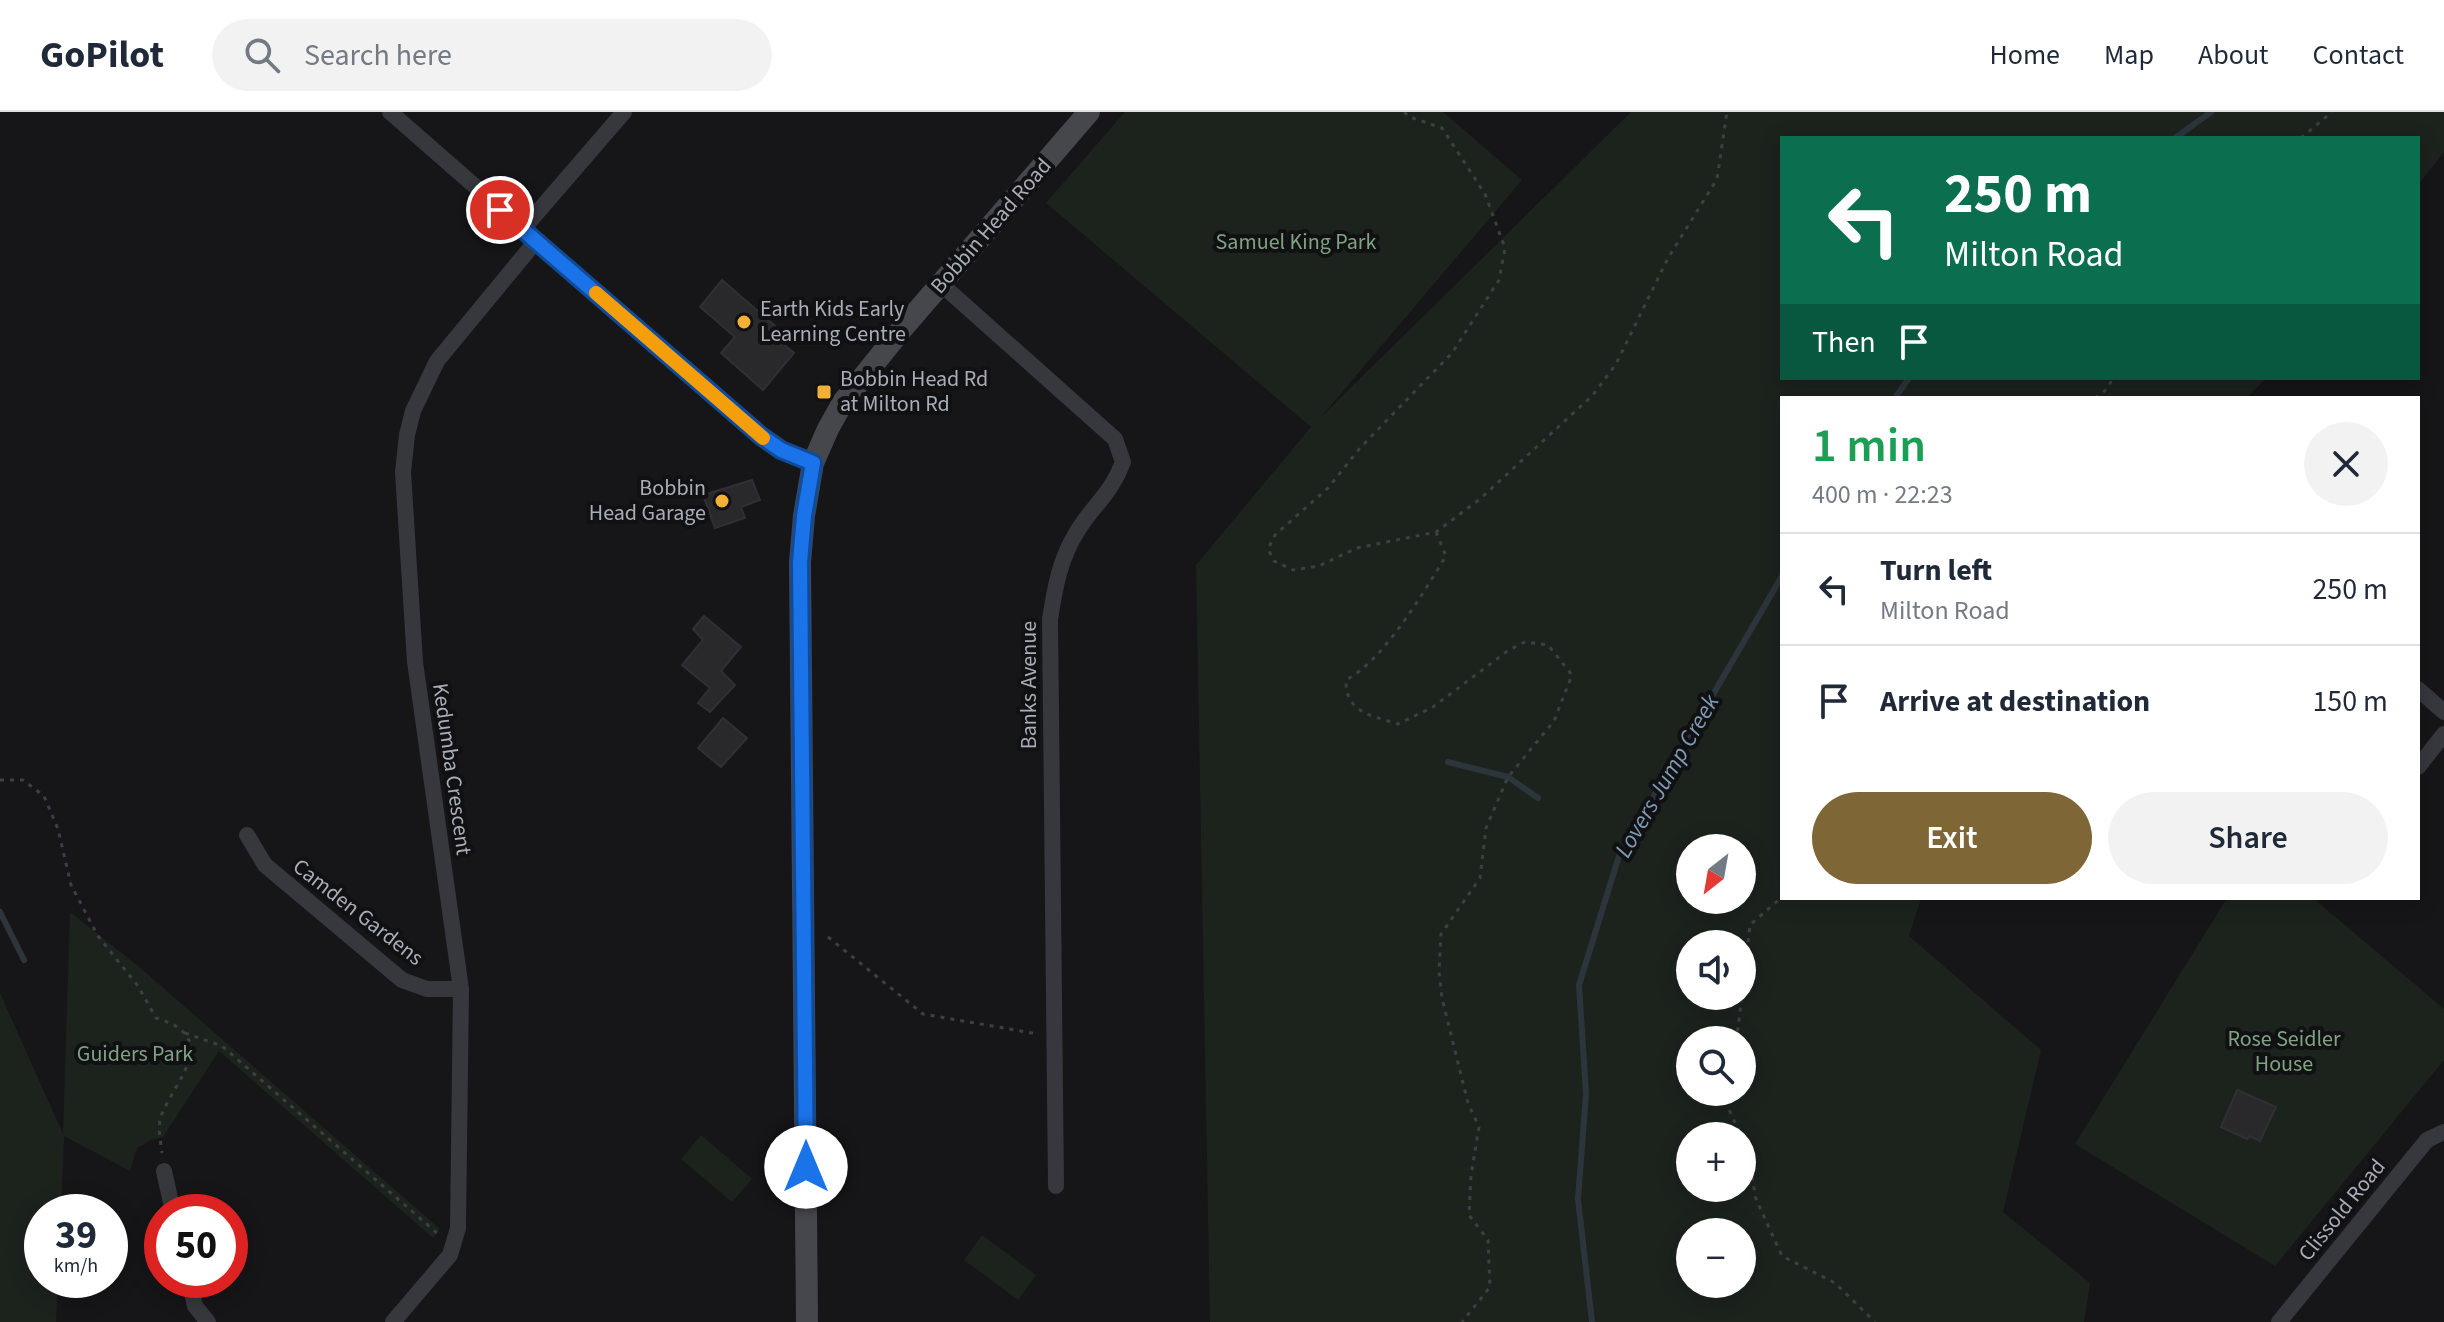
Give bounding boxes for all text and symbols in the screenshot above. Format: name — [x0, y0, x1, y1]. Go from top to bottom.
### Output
search box — [212, 19, 772, 91]
text: GoPilot — [40, 28, 164, 82]
icon: search — [240, 33, 284, 77]
text: Search here — [304, 34, 452, 77]
text: Home — [1989, 35, 2060, 75]
text: Map — [2104, 35, 2154, 75]
text: About — [2198, 35, 2269, 75]
text: Contact — [2313, 35, 2404, 75]
street label: Bobbin Head Road — [923, 151, 1059, 301]
text: 250 m — [1944, 155, 2092, 234]
icon: left — [1812, 168, 1916, 272]
pin — [466, 176, 534, 244]
icon: arrive — [478, 188, 522, 232]
park label: Samuel King Park — [1216, 226, 1376, 258]
text: Milton Road — [1944, 229, 2124, 280]
place label: Earth Kids Early Learning Centre — [760, 293, 906, 350]
marker: Earth Kids Early Learning Centre — [735, 313, 753, 331]
icon: arrive — [1892, 320, 1936, 364]
text: Then — [1812, 321, 1876, 364]
place label: Bobbin Head Rd at Milton Rd — [840, 363, 988, 420]
marker: Bobbin Head Rd at Milton Rd — [815, 383, 833, 401]
text: 1 min — [1812, 412, 1926, 480]
button: close — [2304, 422, 2388, 506]
place label: Bobbin Head Garage — [589, 472, 706, 529]
text: 400 m · 22:23 — [1812, 476, 1953, 513]
marker: Bobbin Head Garage — [713, 492, 731, 510]
text: Turn left — [1880, 549, 1992, 592]
icon: left — [1812, 567, 1856, 611]
text: 250 m — [2312, 568, 2388, 611]
text: Milton Road — [1880, 592, 2010, 629]
street label: Banks Avenue — [1013, 621, 1045, 749]
icon: arrive — [1812, 679, 1856, 723]
text: Arrive at destination — [1880, 680, 2150, 723]
text: 150 m — [2312, 680, 2388, 723]
street label: Kedumba Crescent — [424, 681, 480, 858]
water label: Lovers Jump Creek — [1606, 687, 1728, 864]
button: Exit — [1812, 792, 2092, 884]
button: Share — [2108, 792, 2388, 884]
north arrow — [1676, 834, 1756, 914]
map controls — [1676, 834, 1756, 1298]
street label: Camden Gardens — [286, 851, 430, 973]
button: sound — [1676, 930, 1756, 1010]
park label: Rose Seidler House — [2227, 1023, 2341, 1080]
button: search — [1676, 1026, 1756, 1106]
park label: Guiders Park — [77, 1038, 193, 1070]
button: + — [1676, 1122, 1756, 1202]
position arrow — [764, 1125, 848, 1209]
street label: Clissold Road — [2291, 1152, 2393, 1268]
speed limit sign: 50 — [144, 1194, 248, 1298]
text: 39 — [55, 1207, 97, 1264]
button: − — [1676, 1218, 1756, 1298]
text: km/h — [54, 1252, 98, 1280]

